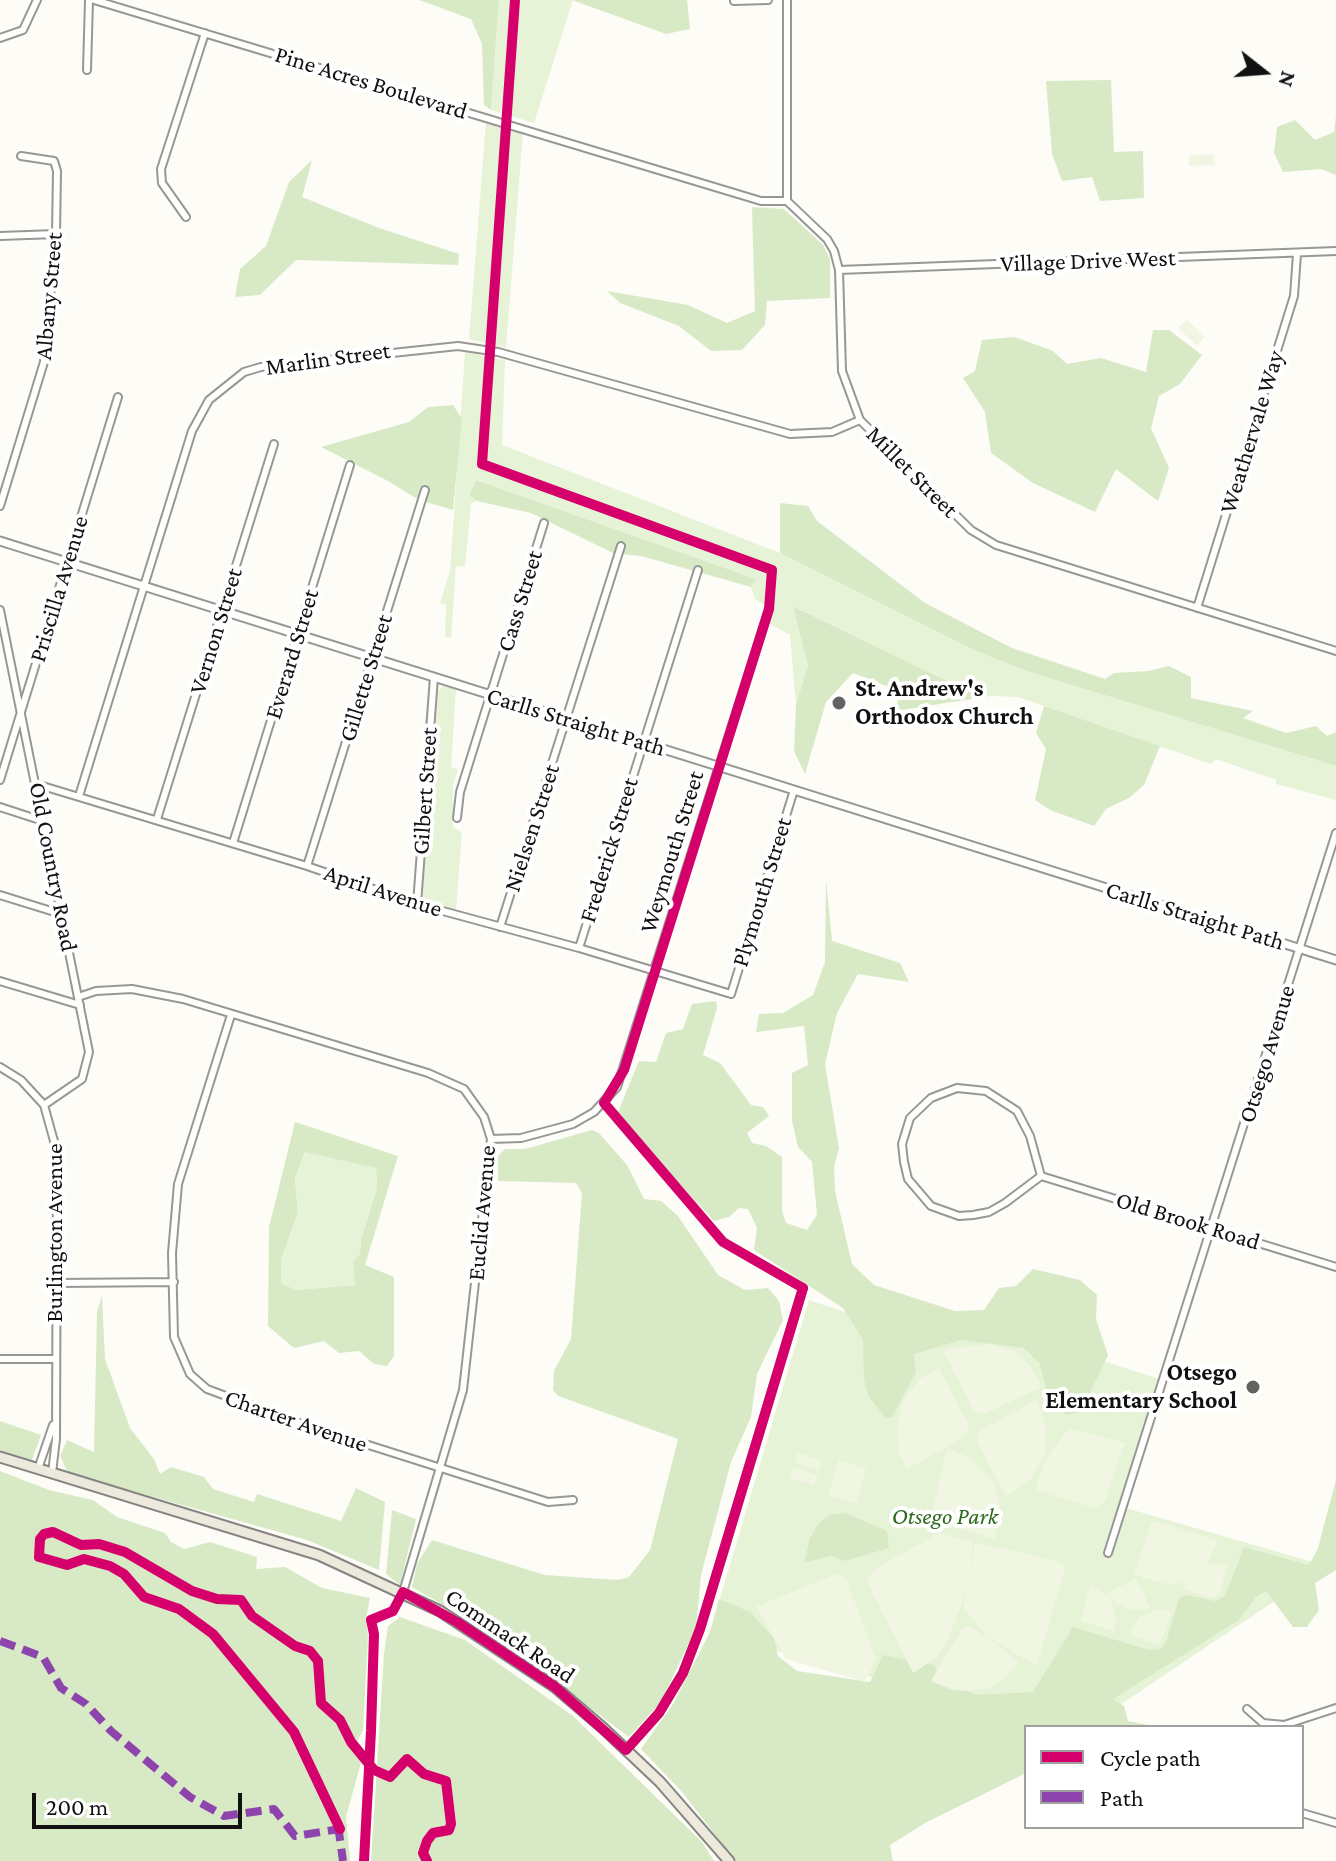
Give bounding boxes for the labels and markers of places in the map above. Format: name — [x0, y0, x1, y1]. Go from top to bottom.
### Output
place label: St. Andrew's Orthodox Church — [855, 675, 1033, 731]
marker: St. Andrew's Orthodox Church — [830, 694, 848, 712]
place label: Otsego Elementary School — [1045, 1359, 1237, 1415]
marker: Otsego Elementary School — [1244, 1378, 1262, 1396]

